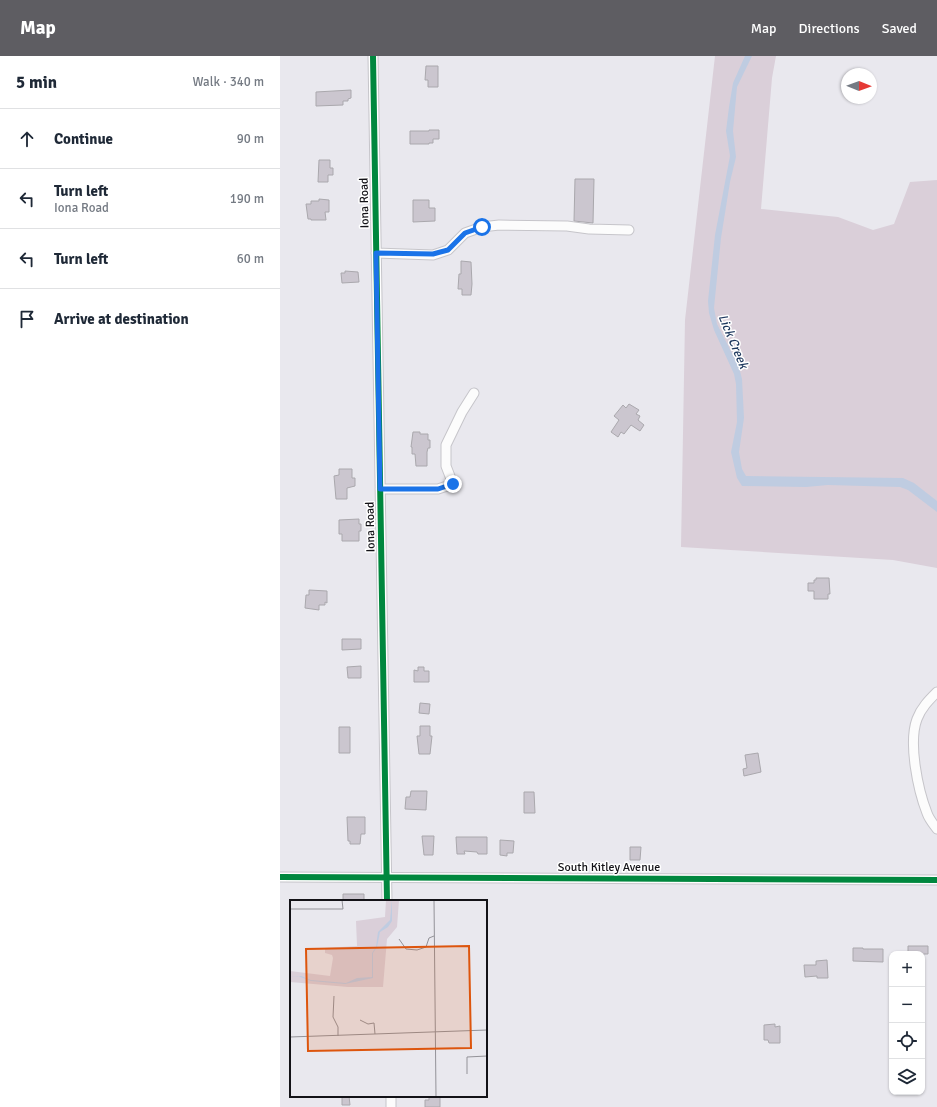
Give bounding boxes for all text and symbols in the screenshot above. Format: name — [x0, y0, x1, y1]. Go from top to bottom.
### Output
text: Map — [20, 16, 56, 40]
text: Map — [751, 20, 777, 37]
text: Directions — [799, 20, 860, 37]
text: Saved — [882, 20, 917, 37]
north arrow — [841, 68, 877, 104]
text: 5 min — [16, 72, 57, 93]
text: Walk · 340 m — [193, 74, 264, 90]
icon: ahead — [16, 128, 38, 150]
text: Continue — [54, 130, 113, 148]
text: 90 m — [237, 131, 264, 147]
street label: Iona Road — [357, 178, 372, 228]
text: Turn left — [54, 182, 108, 200]
icon: left — [16, 188, 38, 210]
text: 190 m — [230, 191, 264, 207]
text: Iona Road — [54, 200, 109, 216]
route start — [473, 218, 491, 236]
icon: left — [16, 248, 38, 270]
text: Turn left — [54, 250, 108, 268]
text: 60 m — [237, 251, 264, 267]
icon: arrive — [16, 308, 38, 330]
text: Arrive at destination — [54, 310, 189, 328]
water label: Lick Creek — [714, 312, 752, 372]
route end — [444, 475, 462, 493]
street label: Iona Road — [363, 502, 378, 552]
street label: South Kitley Avenue — [558, 860, 660, 875]
inset map — [290, 900, 487, 1097]
map controls — [889, 951, 925, 1095]
button: + — [889, 951, 925, 987]
button: − — [889, 987, 925, 1023]
button: locate — [889, 1023, 925, 1059]
button: layers — [889, 1059, 925, 1095]

